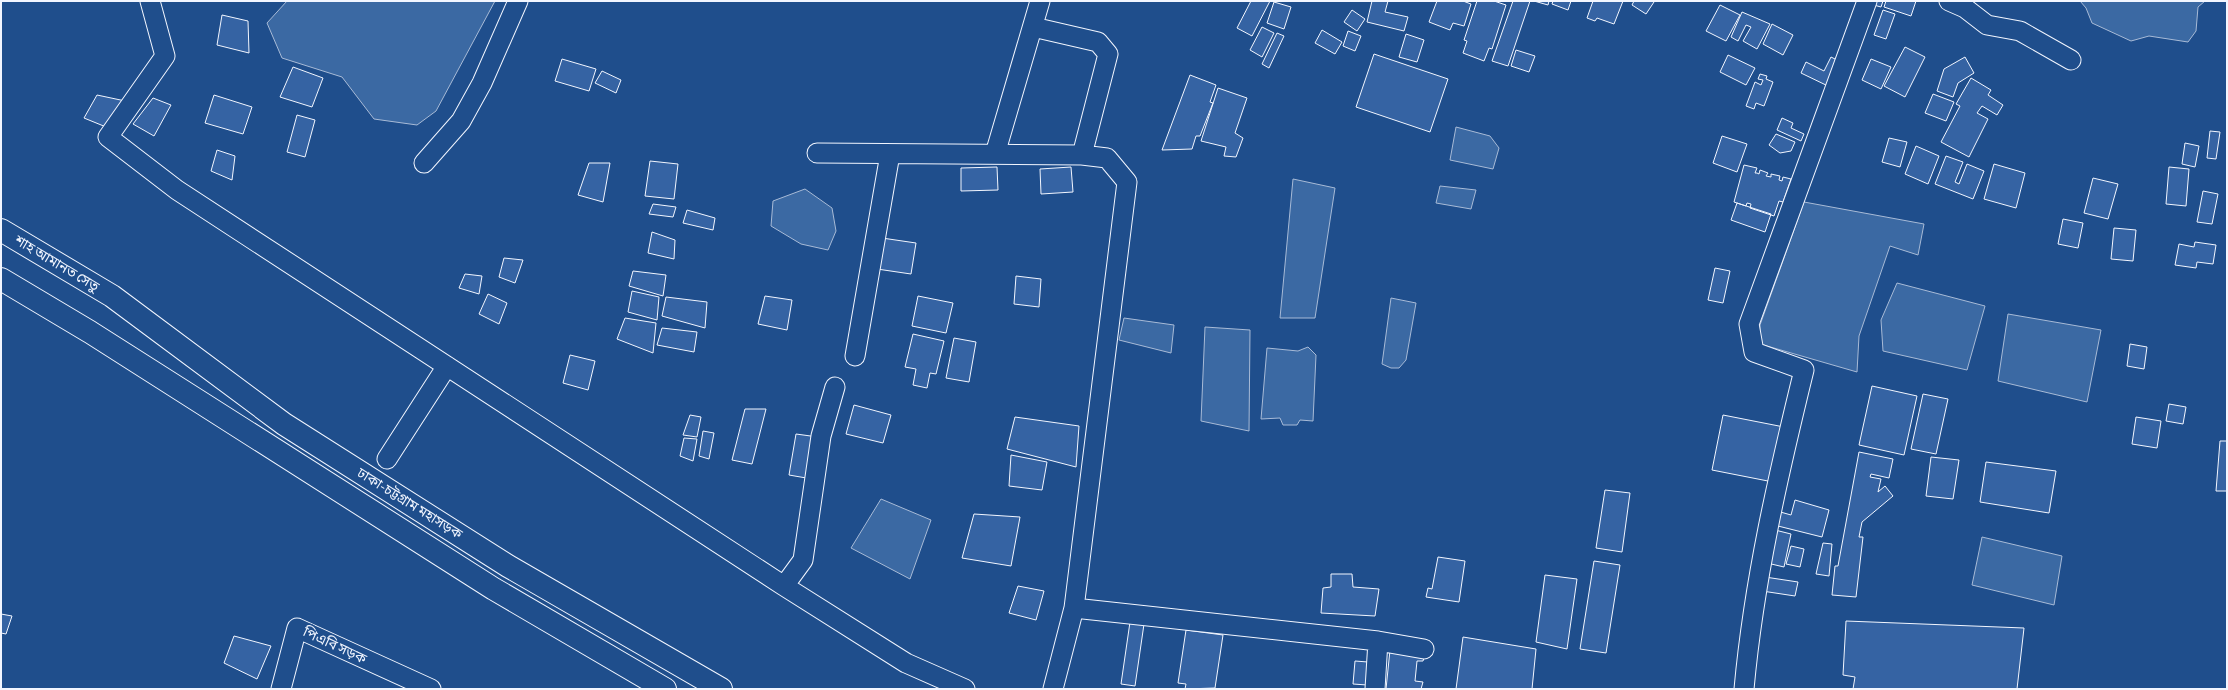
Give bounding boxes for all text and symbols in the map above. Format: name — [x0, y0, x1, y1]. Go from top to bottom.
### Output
street label: শাহ আমানত সেতু — [10, 231, 103, 296]
street label: ঢাকা-চট্টগ্রাম মহাসড়ক — [353, 464, 466, 543]
street label: পিএবি সড়ক — [299, 623, 370, 668]

